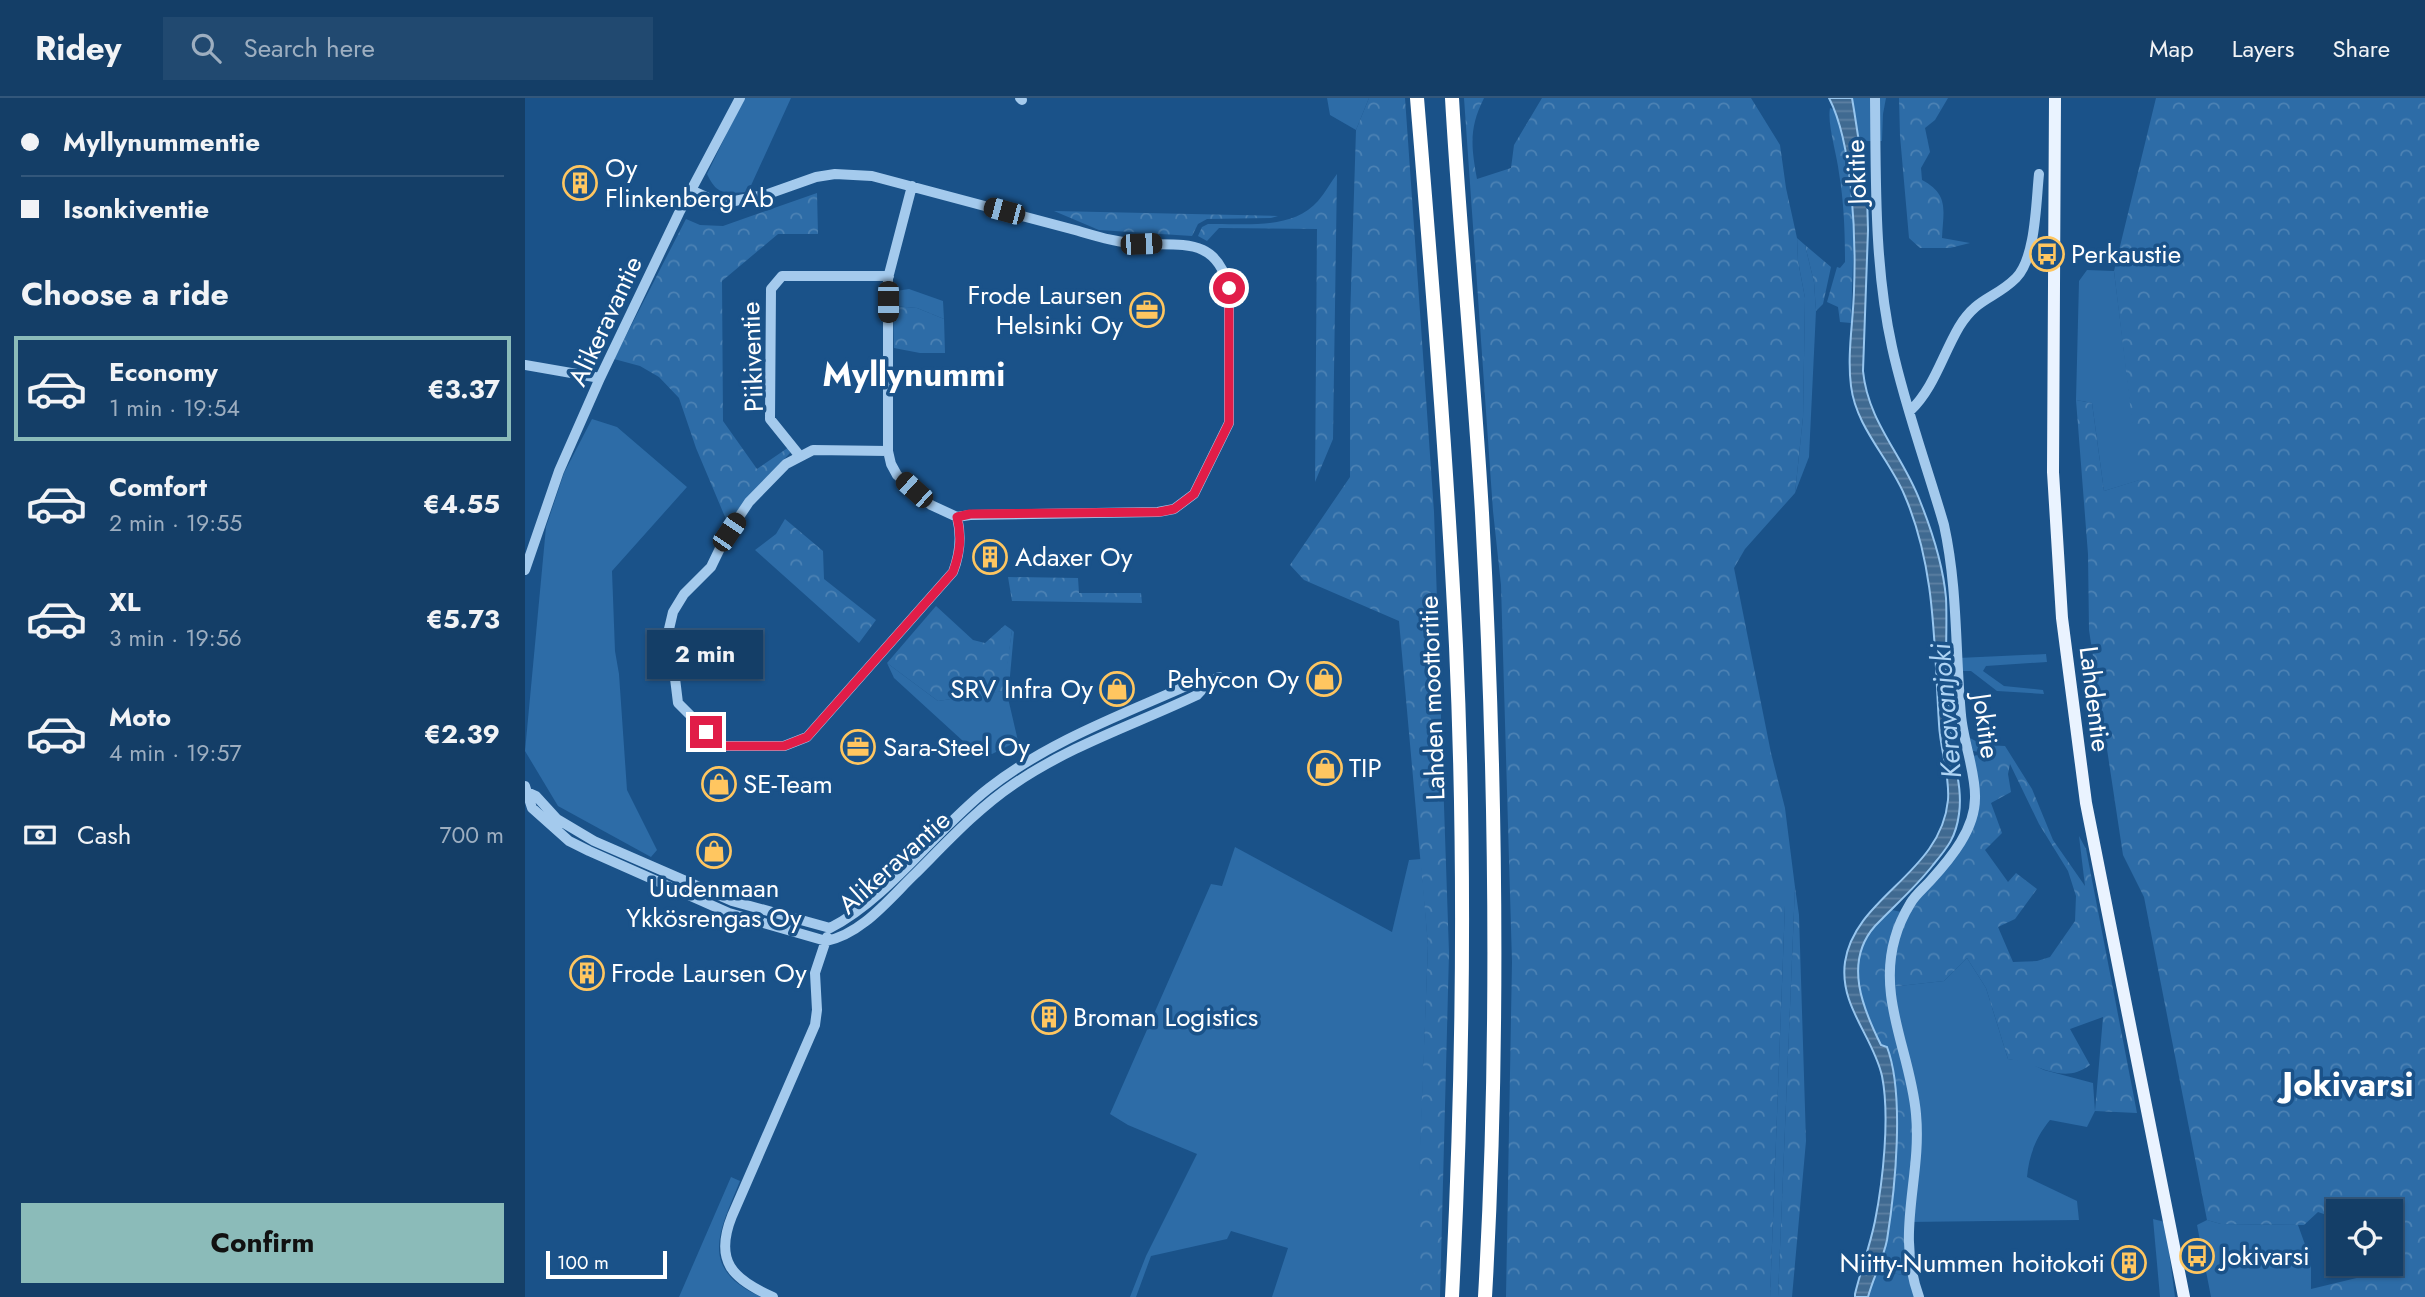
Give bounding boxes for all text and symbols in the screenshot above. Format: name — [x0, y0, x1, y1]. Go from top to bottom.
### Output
search box — [163, 17, 653, 80]
text: Ridey — [35, 25, 121, 72]
icon: search — [187, 29, 225, 67]
text: Search here — [243, 29, 375, 67]
text: Map — [2149, 31, 2194, 66]
text: Layers — [2232, 31, 2294, 66]
text: Share — [2332, 31, 2390, 66]
text: Myllynummentie — [63, 123, 260, 161]
street label: Jokitie — [1836, 139, 1876, 208]
place label: Oy Flinkenberg Ab — [605, 149, 774, 217]
building icon: Oy Flinkenberg Ab — [561, 164, 599, 202]
text: Isonkiventie — [63, 190, 209, 228]
car — [981, 195, 1028, 227]
car — [1120, 233, 1163, 255]
bus stop icon: Perkaustie — [2028, 235, 2066, 273]
place label: Perkaustie — [2071, 235, 2181, 273]
street label: Alikeravantie — [558, 250, 652, 392]
text: Choose a ride — [21, 271, 229, 317]
route start — [1213, 272, 1245, 304]
place label: Frode Laursen Helsinki Oy — [967, 276, 1124, 344]
car — [878, 281, 899, 323]
office icon: Frode Laursen Helsinki Oy — [1128, 291, 1166, 329]
street label: Piikiventie — [731, 301, 773, 413]
district label: Myllynummi — [823, 351, 1005, 398]
text: Economy — [109, 353, 218, 391]
icon: car — [25, 357, 88, 420]
text: €3.37 — [427, 370, 500, 408]
text: 1 min · 19:54 — [109, 391, 240, 425]
text: Comfort — [109, 468, 207, 506]
car — [892, 468, 937, 512]
icon: car — [25, 472, 88, 535]
text: €4.55 — [423, 485, 500, 523]
text: 2 min · 19:55 — [109, 506, 242, 540]
car — [709, 509, 750, 555]
building icon: Adaxer Oy — [971, 538, 1009, 576]
place label: Adaxer Oy — [1015, 538, 1133, 576]
text: XL — [109, 583, 141, 621]
icon: car — [25, 587, 88, 650]
street label: Lahden moottoritie — [1409, 595, 1455, 801]
text: €5.73 — [426, 600, 500, 638]
text: 3 min · 19:56 — [109, 621, 242, 655]
callout: 2 min — [648, 630, 764, 680]
text: 2 min — [675, 637, 735, 671]
water label: Keravanjoki — [1920, 641, 1972, 780]
street label: Lahdentie — [2070, 644, 2120, 754]
place label: Pehycon Oy — [1167, 660, 1300, 698]
shop icon: Pehycon Oy — [1305, 660, 1343, 698]
place label: SRV Infra Oy — [950, 670, 1094, 708]
shop icon: SRV Infra Oy — [1098, 670, 1136, 708]
street label: Jokitie — [1962, 688, 2009, 761]
text: Moto — [109, 698, 171, 736]
icon: car — [25, 702, 88, 765]
text: €2.39 — [424, 715, 500, 753]
route end — [690, 716, 722, 748]
office icon: Sara-Steel Oy — [839, 728, 877, 766]
place label: Sara-Steel Oy — [883, 728, 1031, 766]
text: 4 min · 19:57 — [109, 736, 242, 770]
shop icon: TIP — [1306, 749, 1344, 787]
place label: TIP — [1349, 749, 1382, 787]
shop icon: SE-Team — [700, 765, 738, 803]
place label: SE-Team — [743, 765, 833, 803]
street label: Alikeravantie — [829, 801, 959, 923]
icon: cash — [21, 816, 59, 854]
text: Cash — [77, 816, 131, 854]
text: 700 m — [439, 818, 504, 852]
shop icon: Uudenmaan Ykkösrengas Oy — [695, 832, 733, 870]
place label: Uudenmaan Ykkösrengas Oy — [626, 869, 802, 937]
building icon: Frode Laursen Oy — [568, 954, 606, 992]
place label: Frode Laursen Oy — [611, 954, 807, 992]
building icon: Broman Logistics — [1030, 998, 1068, 1036]
place label: Broman Logistics — [1073, 998, 1258, 1036]
district label: Jokivarsi — [2276, 1061, 2414, 1108]
map controls — [2326, 1199, 2403, 1276]
button: locate — [2326, 1199, 2403, 1276]
button: Confirm — [21, 1203, 504, 1283]
bus stop icon: Jokivarsi — [2178, 1237, 2216, 1275]
place label: Jokivarsi — [2218, 1237, 2310, 1275]
place label: Niitty-Nummen hoitokoti — [1839, 1244, 2105, 1282]
building icon: Niitty-Nummen hoitokoti — [2110, 1244, 2148, 1282]
scale bar — [546, 1248, 667, 1280]
text: 100 m — [557, 1249, 609, 1276]

